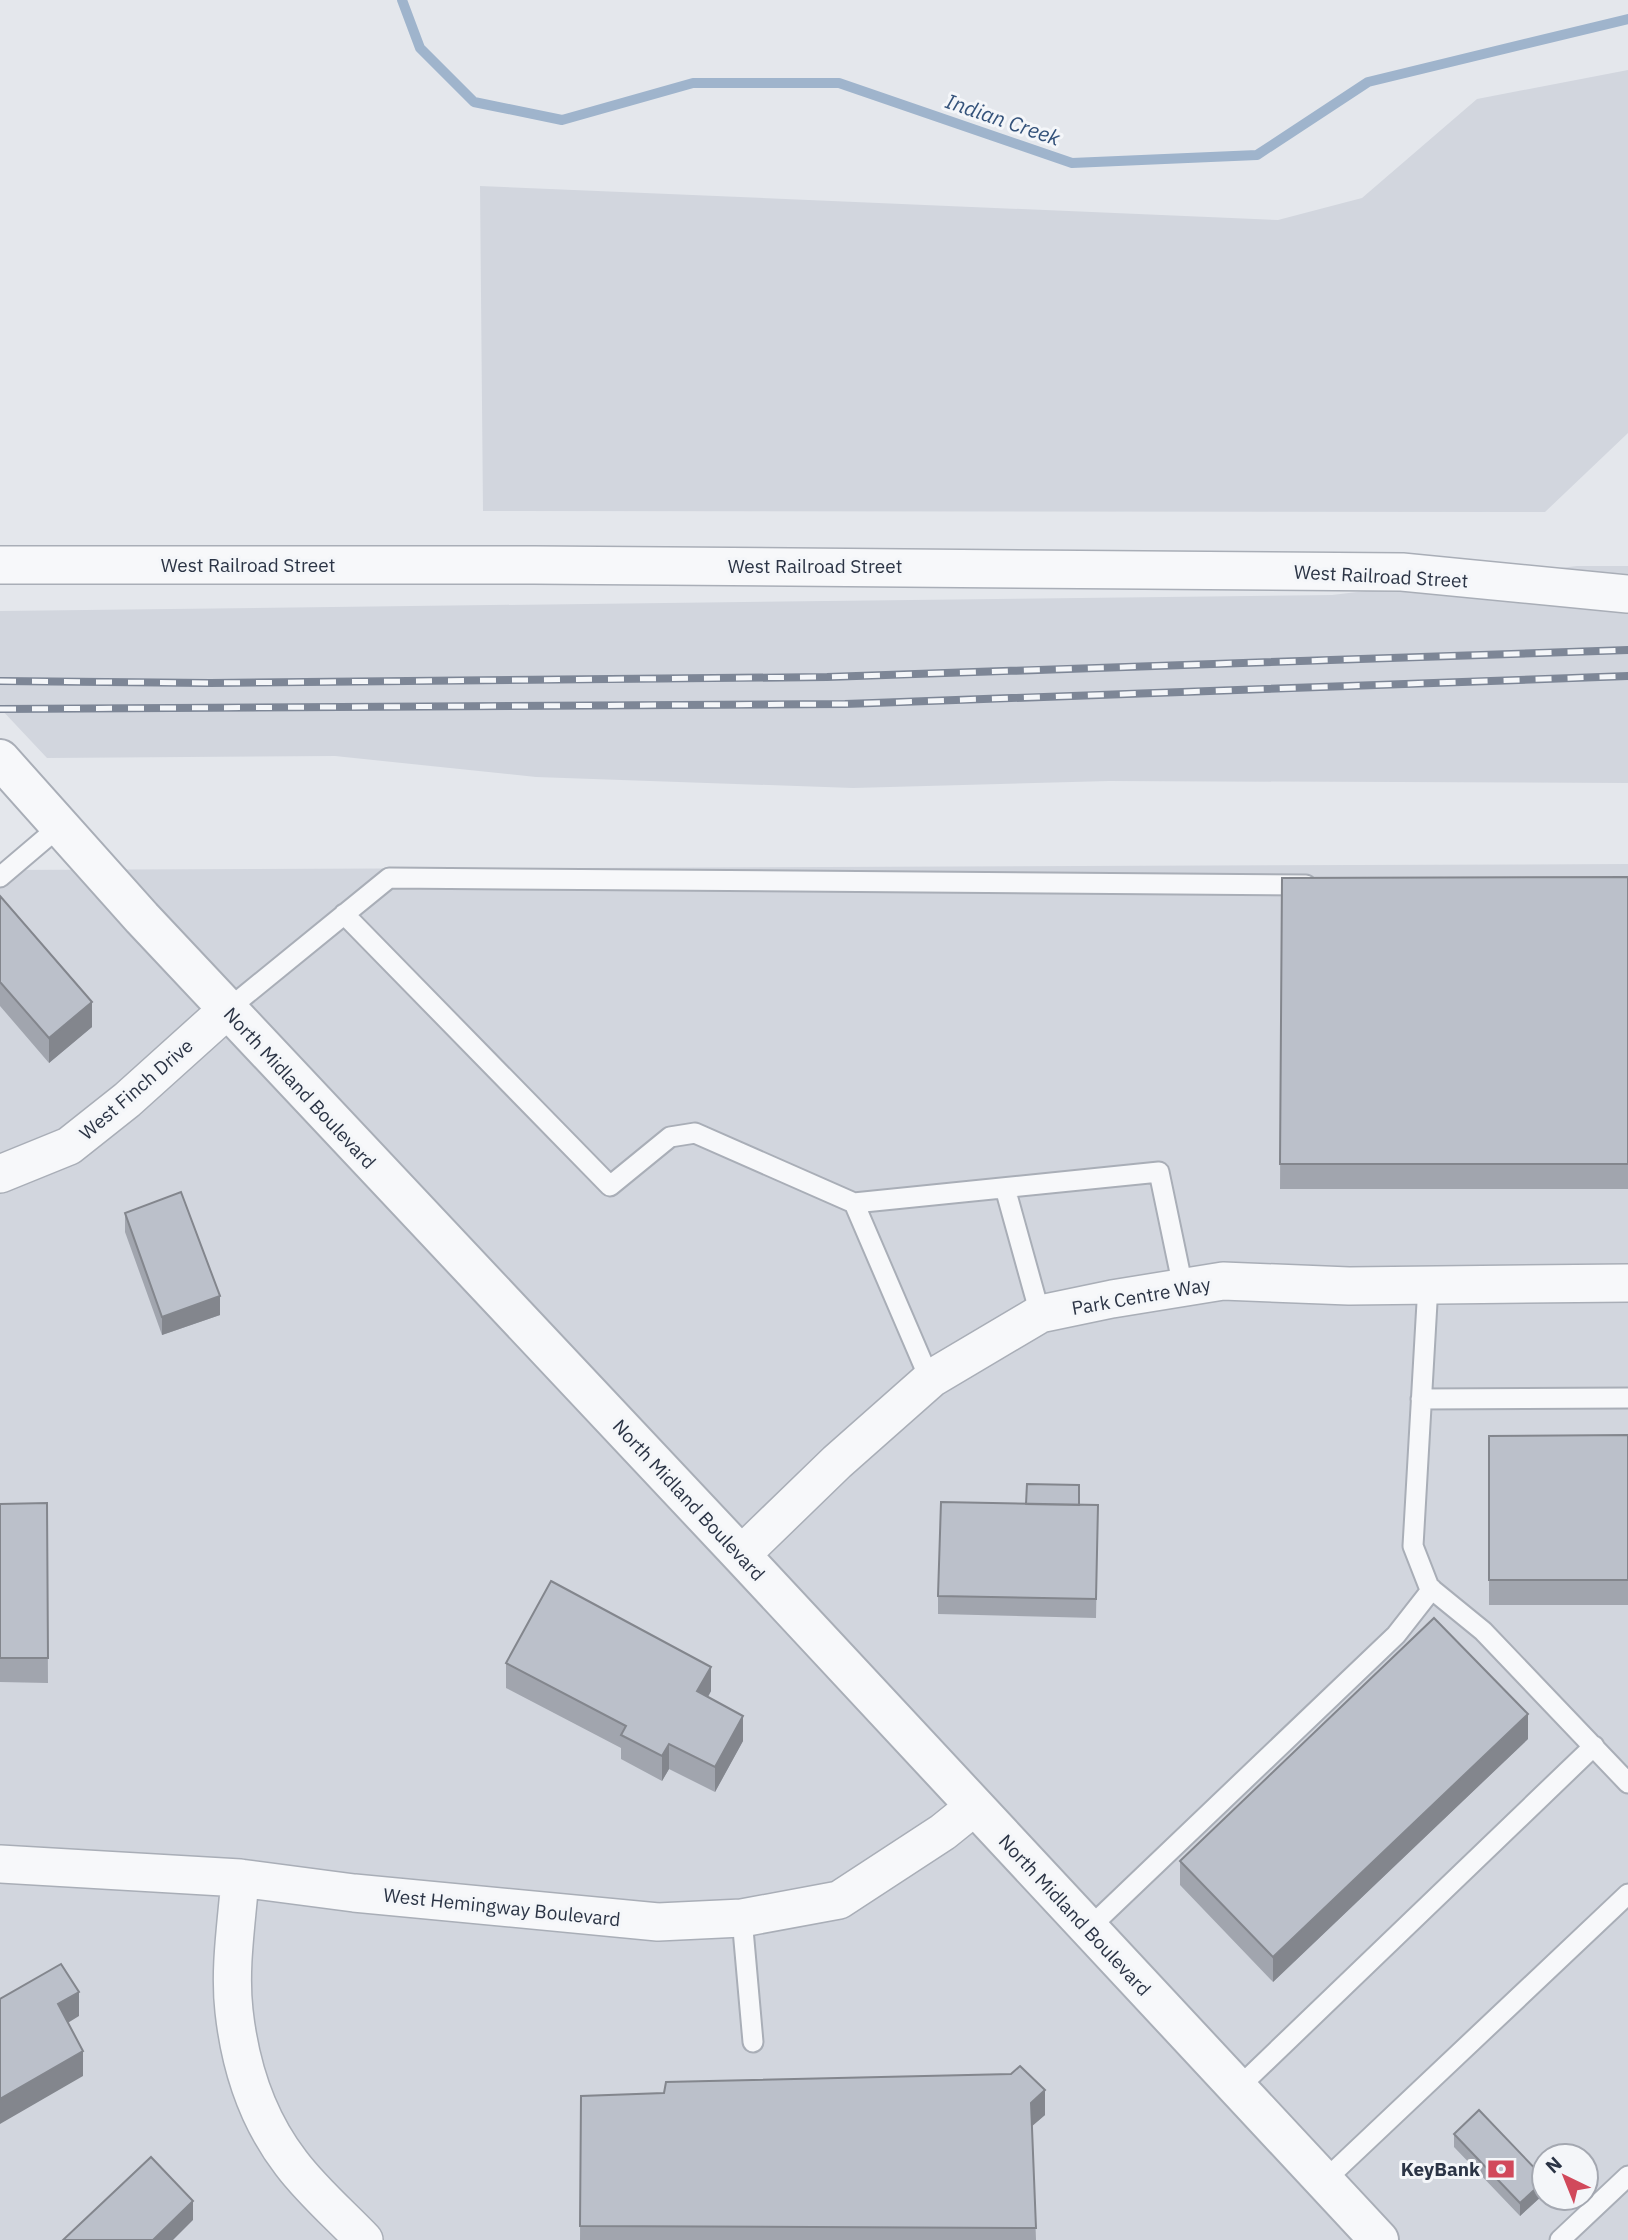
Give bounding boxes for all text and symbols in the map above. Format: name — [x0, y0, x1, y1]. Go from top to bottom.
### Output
water label: Indian Creek — [942, 86, 1065, 152]
street label: West Railroad Street — [161, 553, 335, 577]
street label: West Railroad Street — [728, 554, 902, 578]
street label: West Railroad Street — [1293, 559, 1469, 593]
street label: North Midland Boulevard — [219, 1002, 381, 1174]
street label: West Finch Drive — [74, 1033, 198, 1145]
street label: Park Centre Way — [1070, 1272, 1213, 1320]
street label: North Midland Boulevard — [608, 1414, 770, 1586]
street label: North Midland Boulevard — [994, 1829, 1156, 2001]
street label: West Hemingway Boulevard — [382, 1883, 622, 1931]
north arrow — [1530, 2142, 1600, 2212]
text: N — [1540, 2151, 1567, 2178]
bank icon: KeyBank — [1486, 2154, 1516, 2184]
place label: KeyBank — [1401, 2157, 1480, 2181]

